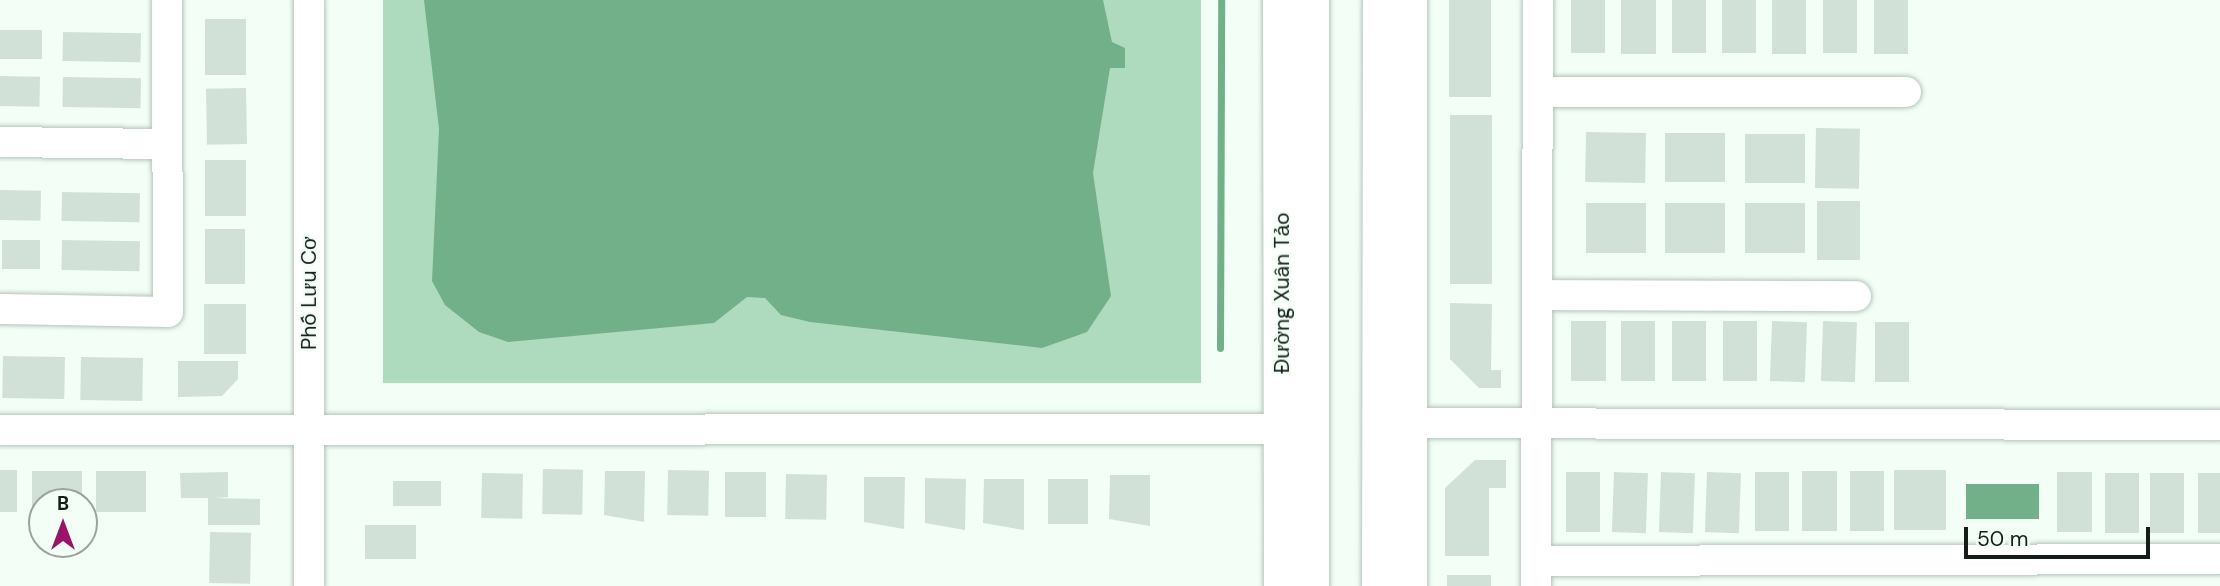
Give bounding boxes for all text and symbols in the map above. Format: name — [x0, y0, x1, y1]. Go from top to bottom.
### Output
street label: Đường Xuân Tảo — [1269, 212, 1295, 374]
street label: Phố Lưu Cơ — [296, 236, 322, 350]
north arrow — [28, 488, 98, 558]
text: B — [57, 491, 69, 516]
scale bar — [1968, 512, 2154, 556]
text: 50 m — [1977, 525, 2028, 553]

